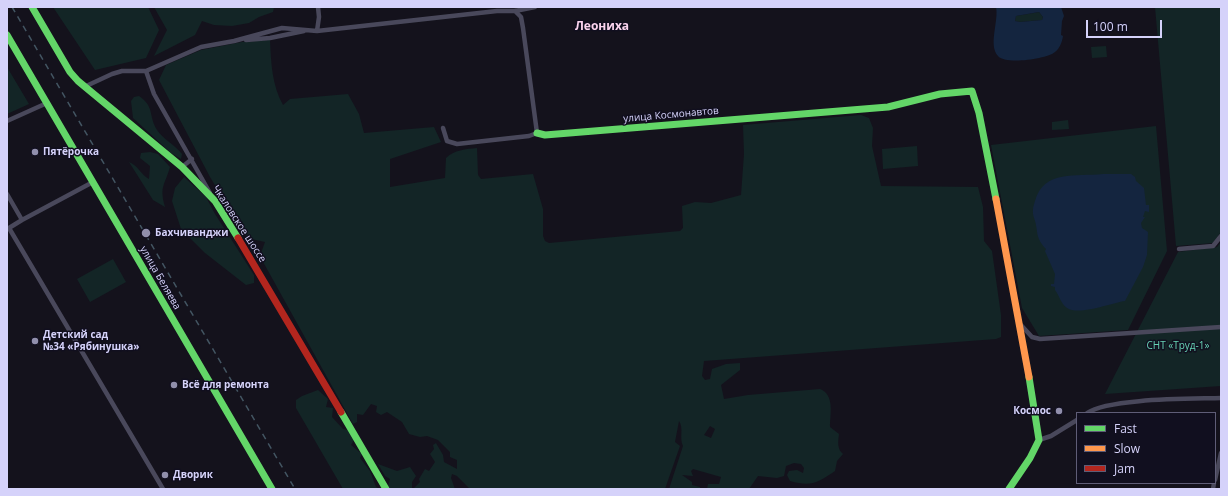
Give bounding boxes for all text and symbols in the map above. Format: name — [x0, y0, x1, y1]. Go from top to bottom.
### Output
scale bar — [1088, 12, 1164, 38]
text: 100 m — [1093, 18, 1128, 35]
district label: Леониха — [575, 20, 629, 34]
street label: улица Космонавтов — [623, 105, 719, 125]
place label: Пятёрочка — [43, 146, 99, 158]
marker: Пятёрочка — [30, 147, 40, 157]
street label: Чкаловское шоссе — [210, 183, 268, 265]
marker: Бахчиванджи — [140, 227, 152, 239]
place label: Бахчиванджи — [155, 227, 228, 239]
street label: улица Беляева — [137, 244, 183, 312]
place label: Детский сад №34 «Рябинушка» — [43, 329, 139, 352]
marker: Детский сад №34 «Рябинушка» — [30, 336, 40, 346]
park label: СНТ «Труд-1» — [1146, 340, 1210, 352]
place label: Всё для ремонта — [182, 379, 269, 391]
marker: Всё для ремонта — [169, 380, 179, 390]
place label: Космос — [1013, 405, 1051, 417]
marker: Космос — [1054, 406, 1064, 416]
legend — [1076, 412, 1216, 484]
text: Fast — [1114, 420, 1137, 437]
text: Slow — [1114, 440, 1140, 457]
text: Jam — [1114, 460, 1135, 477]
place label: Дворик — [173, 469, 213, 481]
marker: Дворик — [160, 470, 170, 480]

